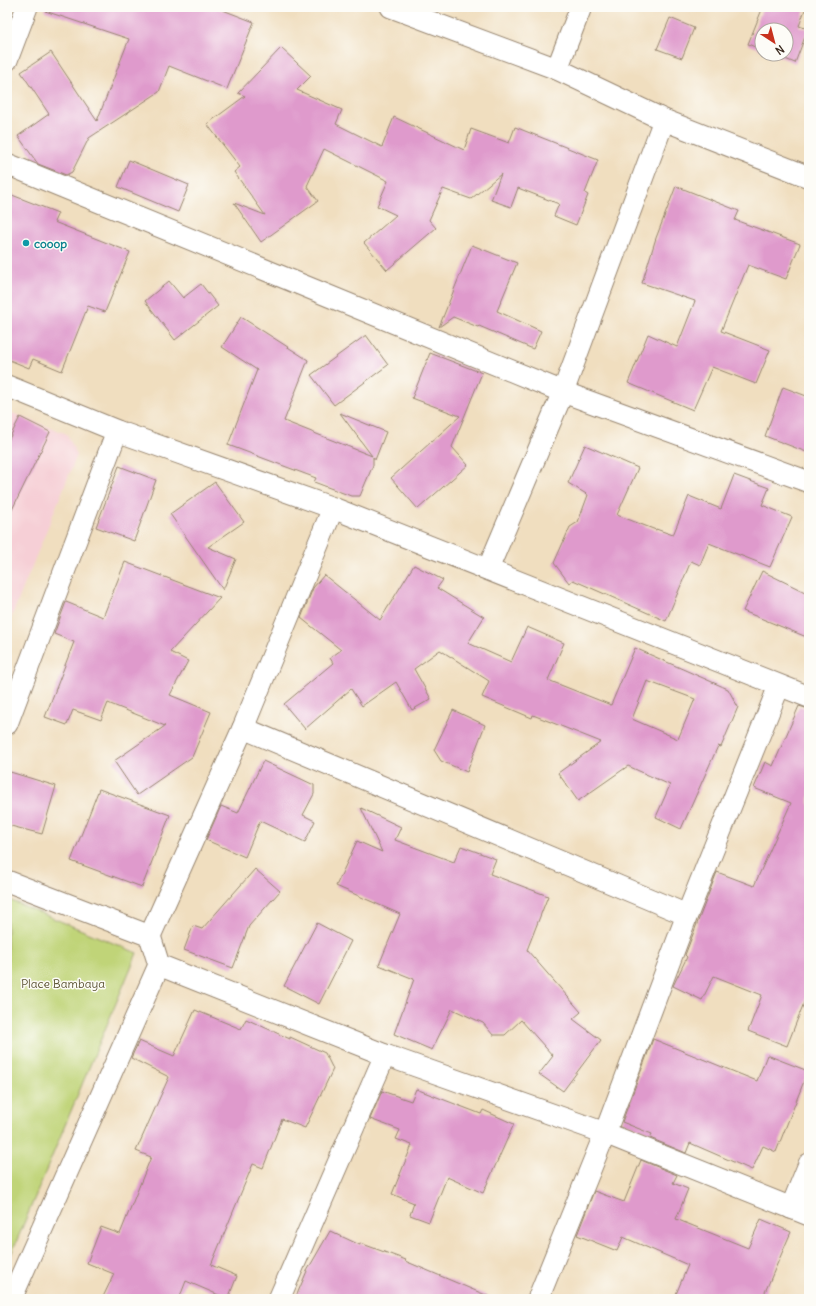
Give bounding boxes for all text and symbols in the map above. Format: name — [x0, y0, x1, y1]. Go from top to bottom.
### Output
north arrow — [754, 22, 794, 62]
text: N — [773, 42, 787, 58]
place label: cooop — [34, 236, 67, 252]
marker: cooop — [21, 238, 31, 248]
park label: Place Bambaya — [21, 976, 105, 991]

